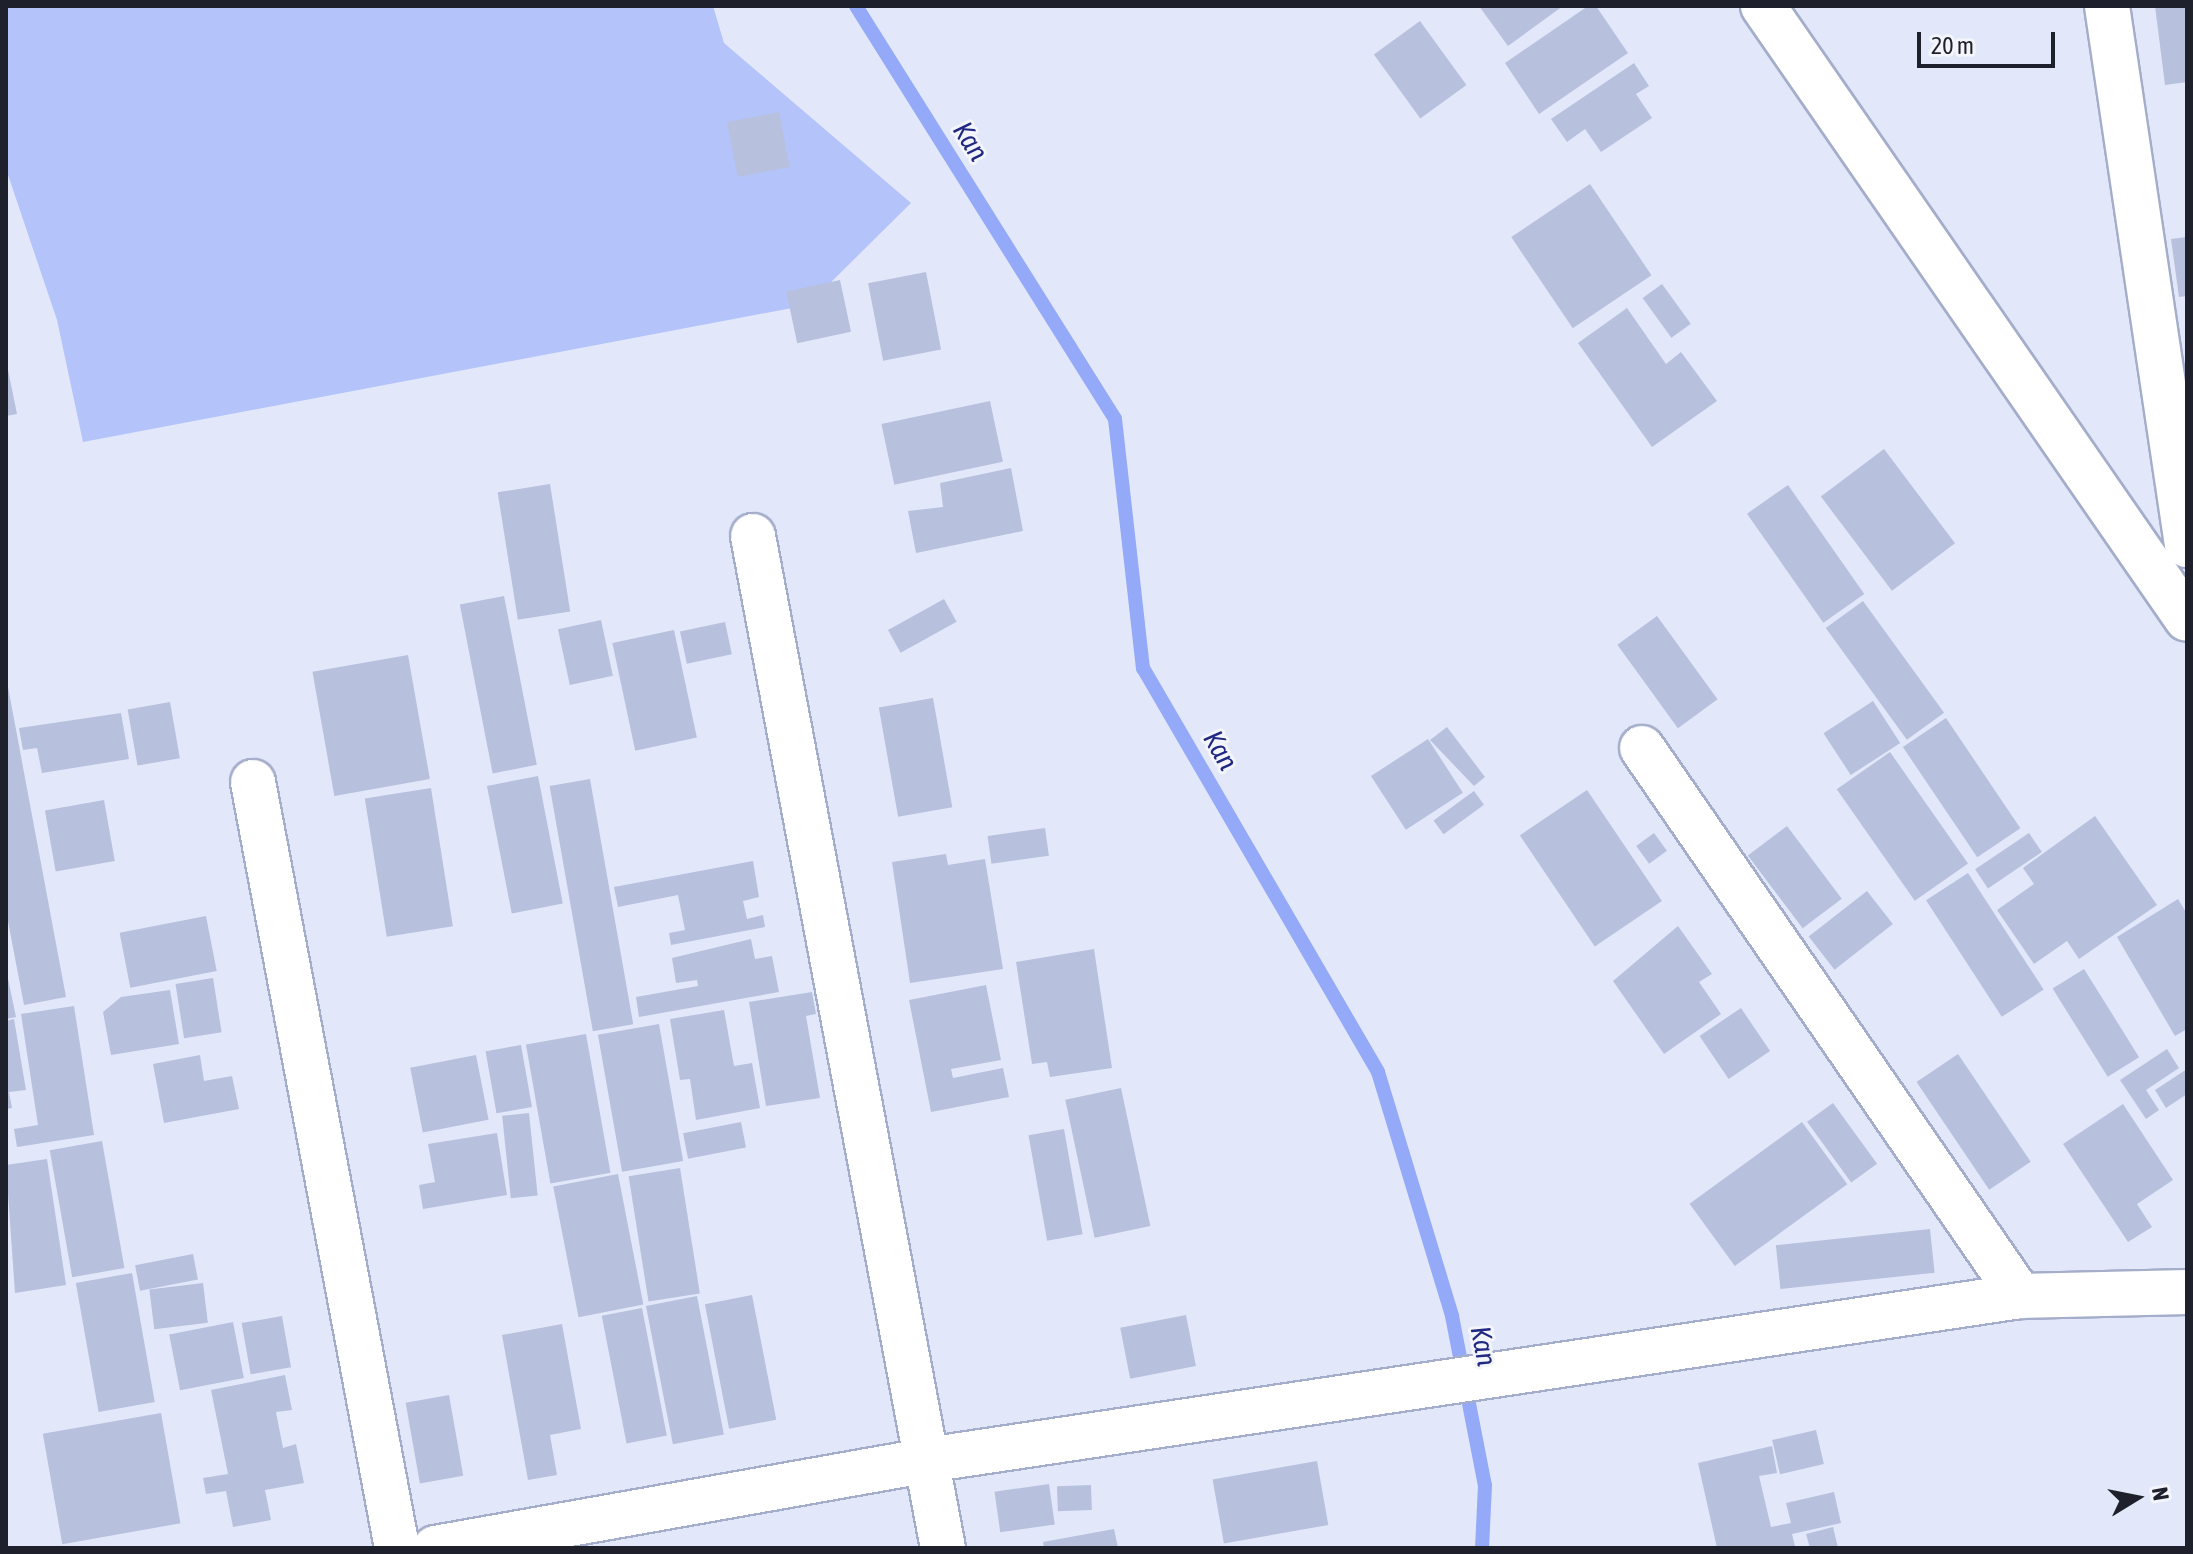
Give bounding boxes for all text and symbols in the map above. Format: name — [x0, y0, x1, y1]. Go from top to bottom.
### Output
scale bar — [1921, 16, 2059, 66]
text: 20 m — [1931, 32, 1974, 59]
water label: Kan — [946, 115, 996, 167]
water label: Kan — [1197, 724, 1245, 776]
water label: Kan — [1464, 1323, 1504, 1369]
north arrow — [2097, 1458, 2177, 1538]
text: N — [2147, 1485, 2175, 1502]

